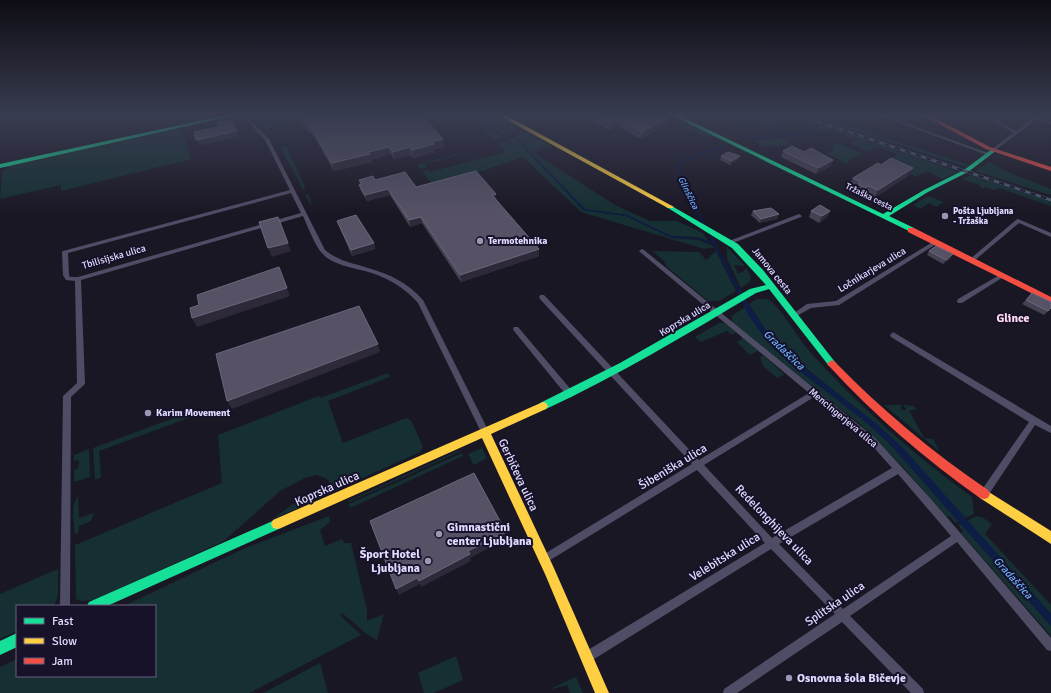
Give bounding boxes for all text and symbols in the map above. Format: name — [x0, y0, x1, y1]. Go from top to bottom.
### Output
water label: Glinščica — [675, 175, 701, 212]
street label: Tržaška cesta — [844, 181, 895, 213]
place label: Pošta Ljubljana - Tržaška — [953, 206, 1014, 227]
marker: Pošta Ljubljana - Tržaška — [940, 211, 950, 221]
place label: Termotehnika — [488, 235, 547, 247]
marker: Termotehnika — [475, 236, 485, 246]
street label: Tbilisijska ulica — [81, 242, 147, 272]
street label: Jamova cesta — [749, 245, 795, 297]
street label: Ločnikarjeva ulica — [836, 245, 908, 295]
street label: Koprska ulica — [657, 299, 713, 339]
district label: Glince — [996, 311, 1030, 326]
water label: Gradaščica — [761, 327, 807, 373]
street label: Mencingerjeva ulica — [806, 386, 880, 450]
place label: Karim Movement — [156, 407, 230, 419]
marker: Karim Movement — [143, 408, 153, 418]
street label: Gerbičeva ulica — [495, 436, 541, 514]
street label: Šibeniška ulica — [636, 441, 710, 493]
street label: Koprska ulica — [292, 468, 362, 510]
street label: Redelonghijeva ulica — [732, 482, 816, 568]
place label: Gimnastični center Ljubljana — [447, 520, 532, 549]
marker: Gimnastični center Ljubljana — [434, 529, 444, 539]
street label: Velebitska ulica — [687, 529, 763, 585]
place label: Šport Hotel Ljubljana — [360, 546, 420, 576]
water label: Gradaščica — [991, 554, 1035, 602]
marker: Šport Hotel Ljubljana — [423, 556, 433, 566]
street label: Splitska ulica — [802, 579, 868, 629]
legend — [16, 605, 156, 677]
text: Fast — [52, 614, 73, 629]
text: Slow — [52, 634, 77, 649]
text: Jam — [52, 654, 73, 669]
place label: Osnovna šola Bičevje — [797, 671, 906, 686]
marker: Osnovna šola Bičevje — [784, 673, 794, 683]

